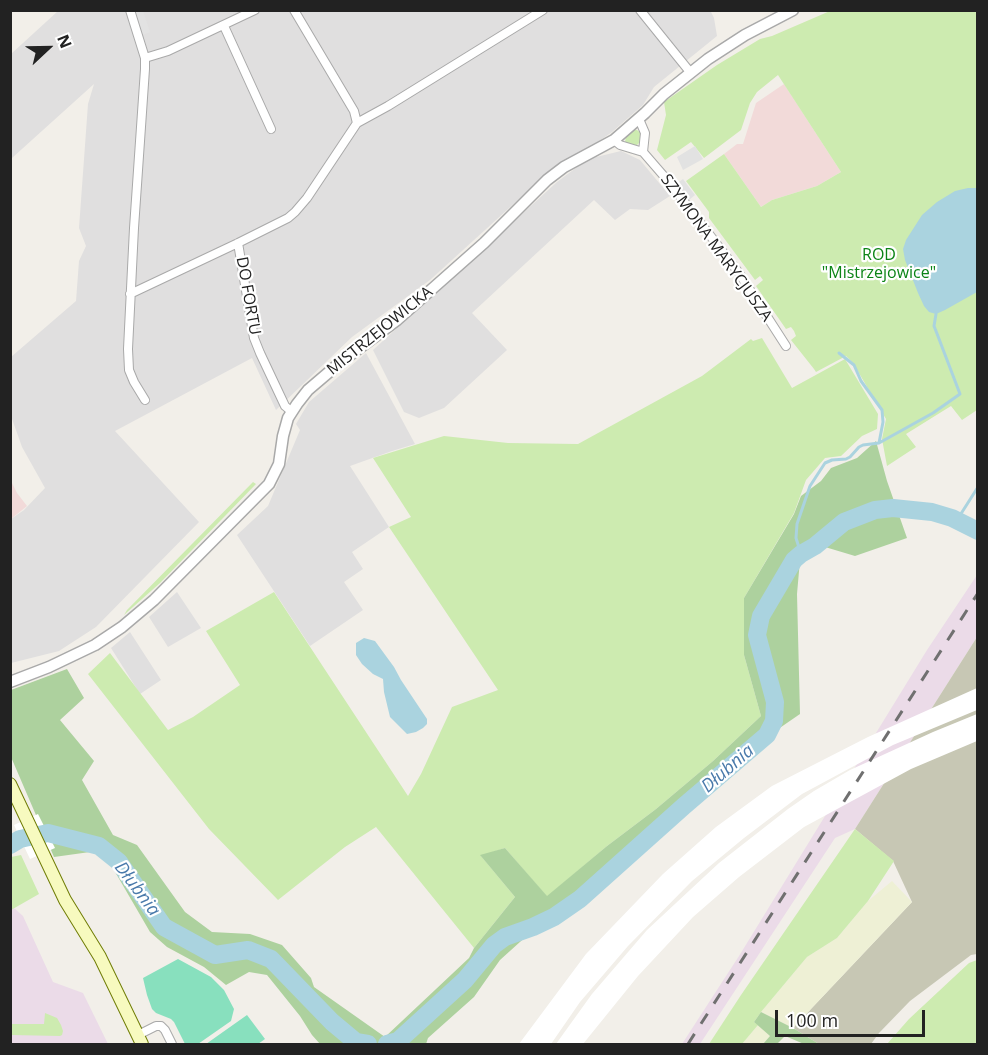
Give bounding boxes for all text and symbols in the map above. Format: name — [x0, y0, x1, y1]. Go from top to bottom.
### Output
north arrow — [18, 18, 78, 78]
text: N — [52, 31, 77, 51]
street label: SZYMONA MARYCJUSZA — [656, 171, 776, 325]
park label: ROD "Mistrzejowice" — [822, 245, 936, 283]
street label: DO FORTU — [232, 255, 264, 337]
street label: MISTRZEJOWICKA — [323, 283, 437, 379]
water label: Dłubnia — [697, 740, 759, 798]
water label: Dłubnia — [110, 858, 164, 920]
scale bar — [778, 998, 928, 1036]
text: 100 m — [786, 1008, 838, 1032]

